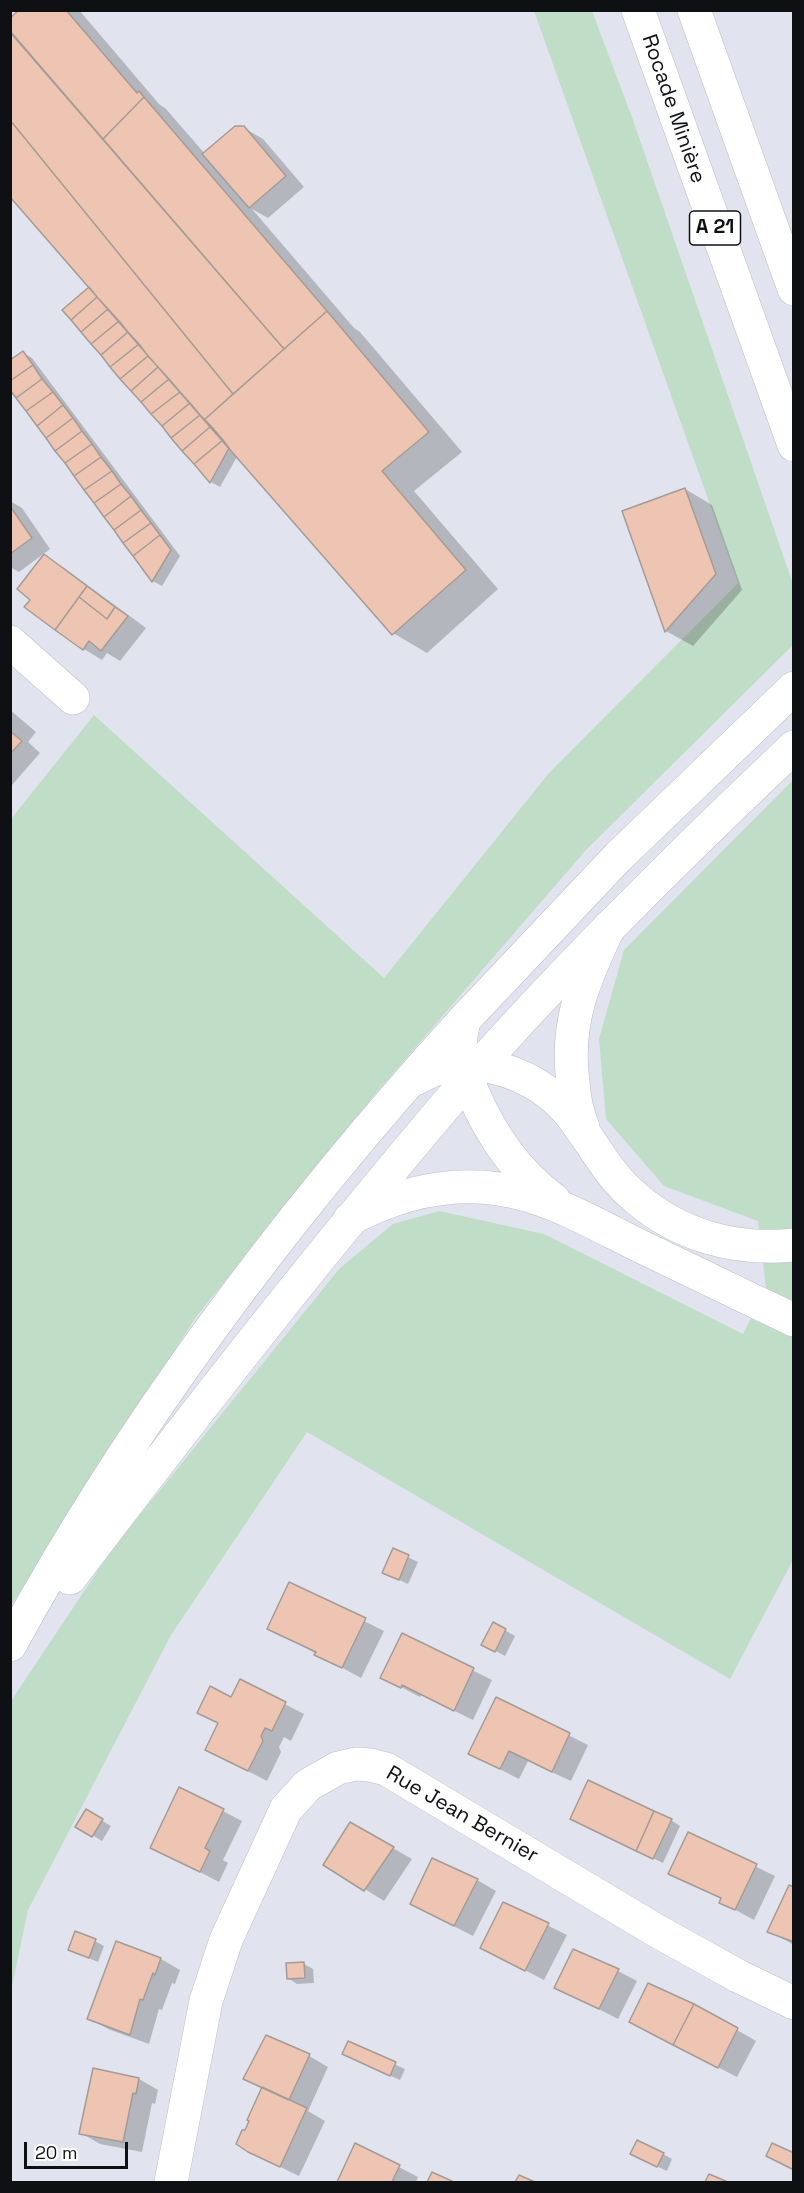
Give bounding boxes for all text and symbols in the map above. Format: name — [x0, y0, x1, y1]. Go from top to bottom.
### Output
street label: Rocade Minière — [636, 31, 710, 187]
road number: A 21 — [690, 211, 740, 245]
street label: Rue Jean Bernier — [382, 1761, 542, 1869]
scale bar — [27, 2130, 130, 2168]
text: 20 m — [35, 2141, 78, 2164]

